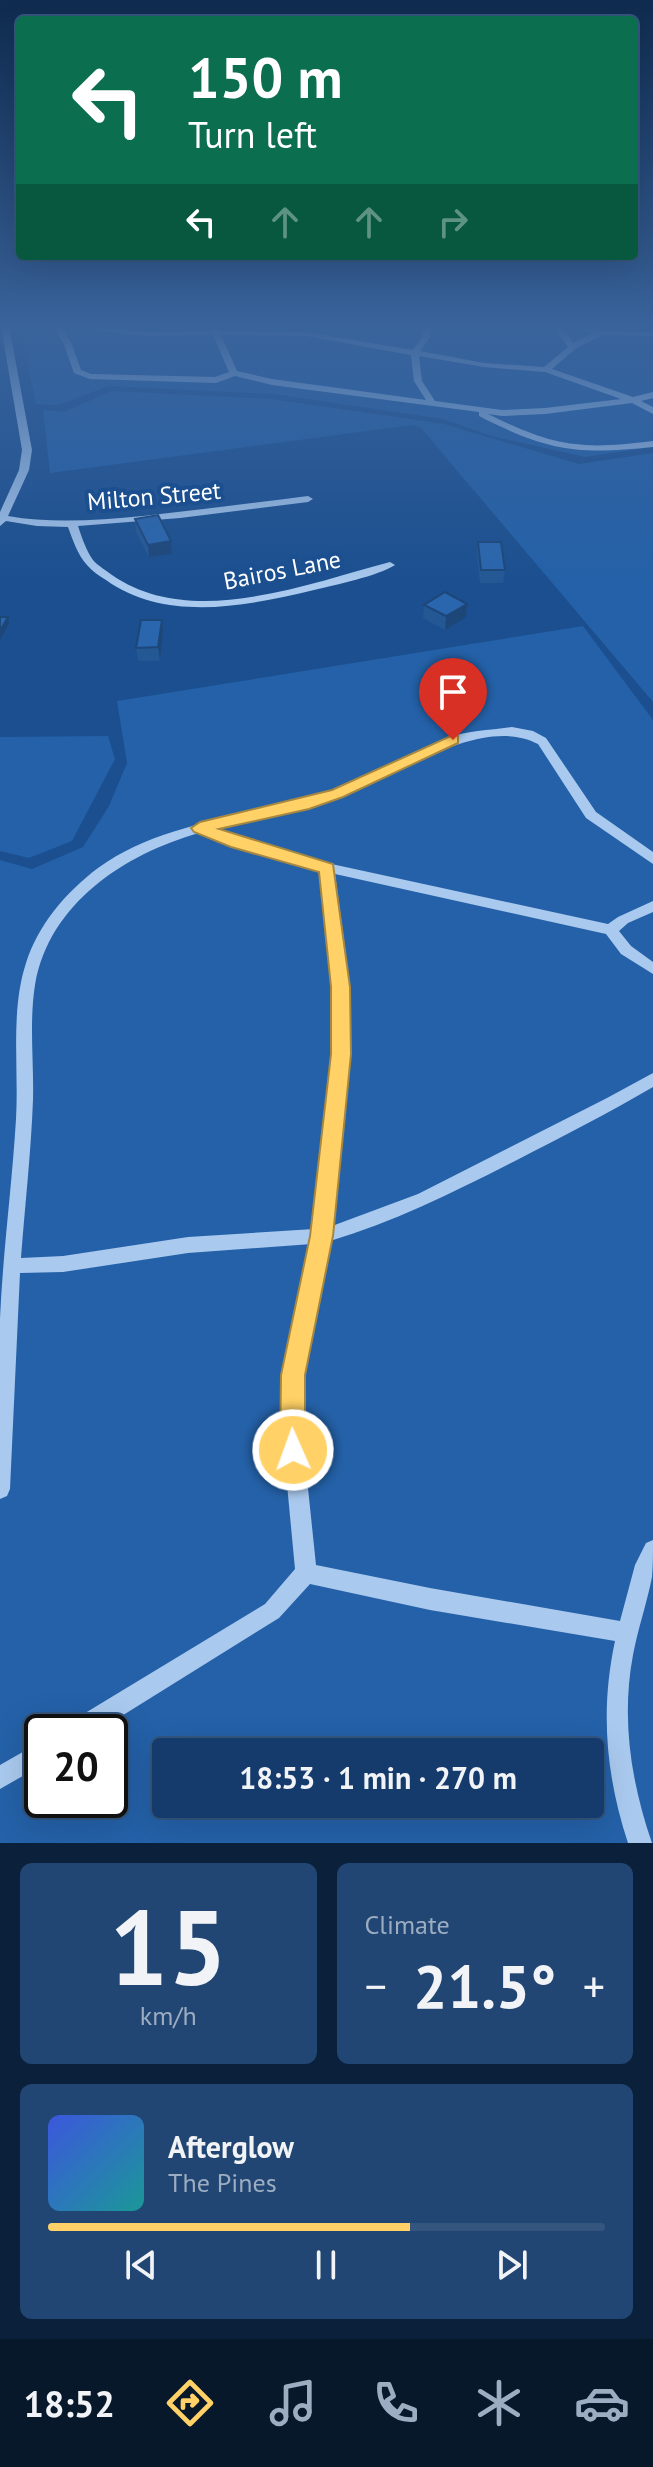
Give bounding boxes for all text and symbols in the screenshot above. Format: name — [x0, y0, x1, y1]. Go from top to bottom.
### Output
text: 150 m — [188, 41, 343, 113]
icon: left — [56, 48, 160, 152]
text: Turn left — [188, 111, 317, 158]
icon: left — [179, 200, 223, 244]
icon: ahead — [263, 200, 307, 244]
icon: ahead — [347, 200, 391, 244]
icon: right — [431, 200, 475, 244]
street label: Milton Street — [86, 475, 222, 517]
street label: Bairos Lane — [221, 543, 343, 597]
pin — [419, 658, 487, 740]
icon: arrive — [431, 670, 475, 714]
position arrow — [251, 1408, 335, 1492]
speed limit sign: 20 — [24, 1714, 128, 1818]
text: 18:53 · 1 min · 270 m — [239, 1758, 517, 1797]
text: 15 — [109, 1879, 227, 2014]
text: Climate — [365, 1908, 450, 1941]
text: 21.5° — [413, 1947, 556, 2025]
text: − — [365, 1957, 387, 2014]
text: + — [583, 1957, 605, 2014]
text: km/h — [140, 1999, 197, 2032]
text: Afterglow — [168, 2127, 294, 2166]
text: The Pines — [168, 2166, 277, 2199]
icon: previous — [119, 2243, 163, 2287]
icon: pause — [304, 2243, 348, 2287]
icon: next — [490, 2243, 534, 2287]
icon: directions — [162, 2375, 218, 2431]
icon: music — [265, 2375, 321, 2431]
icon: phone — [368, 2375, 424, 2431]
icon: climate — [471, 2375, 527, 2431]
icon: car — [574, 2375, 630, 2431]
text: 18:52 — [23, 2380, 115, 2427]

